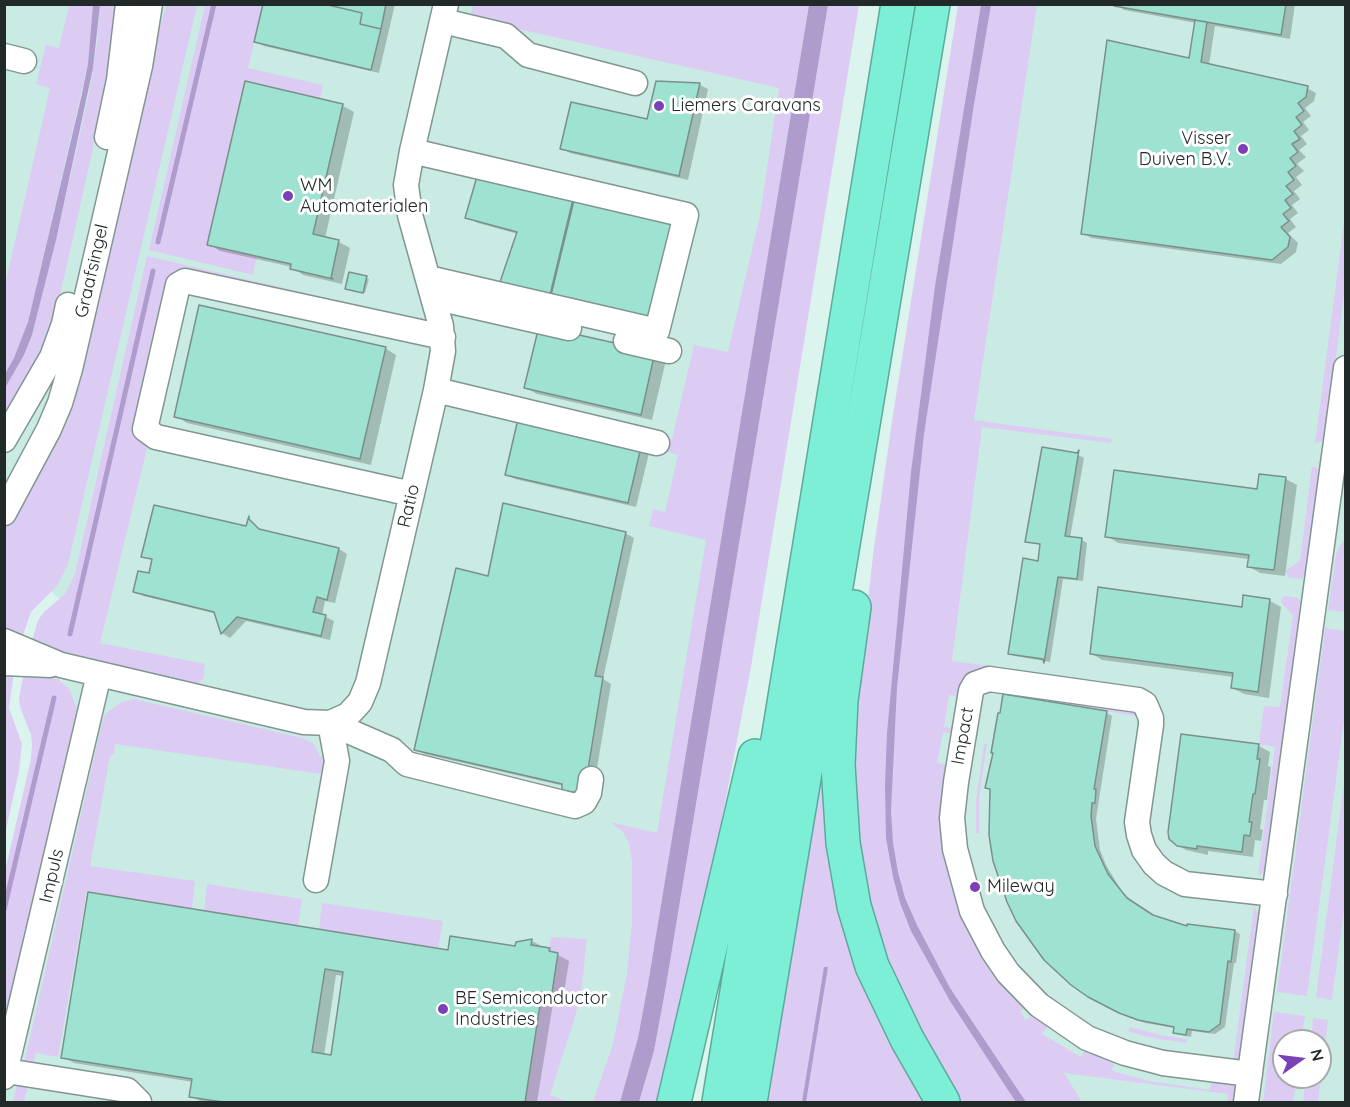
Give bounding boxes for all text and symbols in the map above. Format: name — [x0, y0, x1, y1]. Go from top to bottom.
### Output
place label: Liemers Caravans — [671, 95, 821, 117]
marker: Liemers Caravans — [652, 99, 666, 113]
place label: Visser Duiven B.V. — [1139, 128, 1231, 170]
marker: Visser Duiven B.V. — [1236, 142, 1250, 156]
place label: WM Automaterialen — [300, 175, 428, 218]
marker: WM Automaterialen — [281, 189, 295, 203]
street label: Graafsingel — [71, 222, 113, 320]
street label: Ratio — [394, 482, 424, 530]
street label: Impact — [947, 705, 979, 767]
street label: Impuls — [35, 847, 69, 905]
place label: Mileway — [987, 876, 1055, 898]
marker: Mileway — [968, 880, 982, 894]
place label: BE Semiconductor Industries — [455, 988, 608, 1030]
marker: BE Semiconductor Industries — [436, 1002, 450, 1016]
north arrow — [1272, 1029, 1332, 1089]
text: N — [1306, 1047, 1329, 1063]

